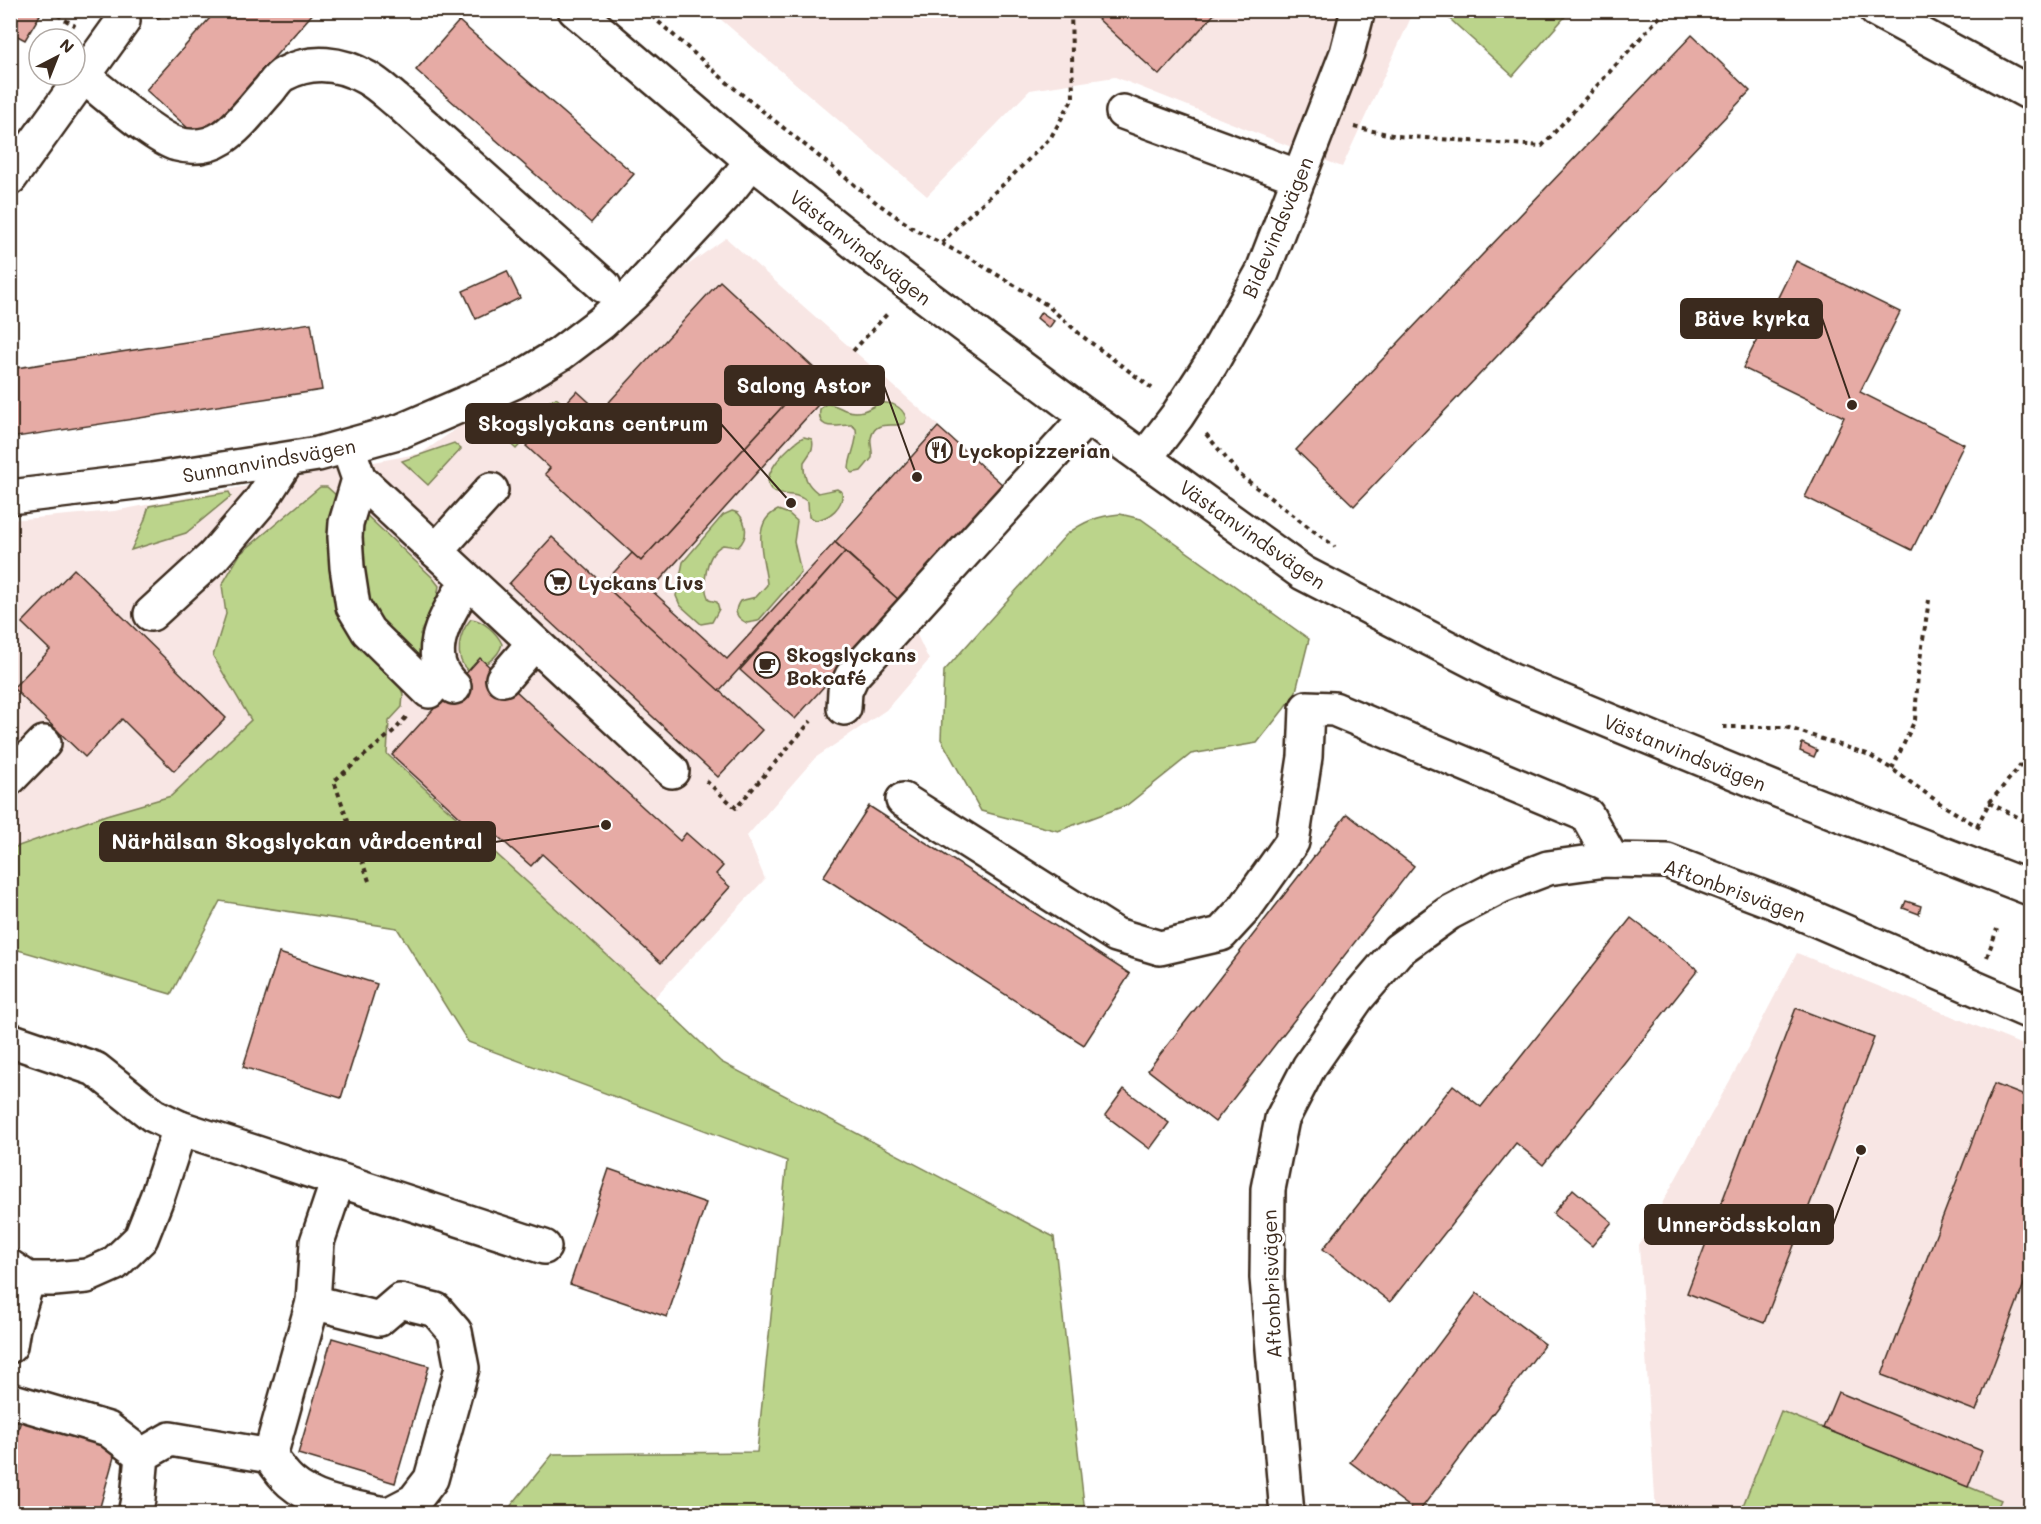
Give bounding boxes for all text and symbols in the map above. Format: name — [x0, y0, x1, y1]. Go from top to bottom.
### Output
north arrow — [27, 27, 87, 87]
text: N — [56, 34, 79, 57]
street label: Bidevindsvägen — [1236, 152, 1318, 302]
street label: Västanvindsvägen — [785, 183, 937, 311]
callout: Bäve kyrka — [1681, 299, 1822, 338]
text: Bäve kyrka — [1694, 304, 1810, 332]
callout: Salong Astor — [725, 366, 884, 405]
text: Salong Astor — [737, 371, 871, 398]
callout: Skogslyckans centrum — [466, 404, 721, 443]
text: Skogslyckans centrum — [478, 409, 708, 437]
street label: Sunnanvindsvägen — [180, 432, 358, 488]
restaurant icon: Lyckopizzerian — [924, 435, 954, 465]
place label: Lyckopizzerian — [958, 437, 1110, 463]
street label: Västanvindsvägen — [1175, 474, 1331, 594]
supermarket icon: Lyckans Livs — [543, 567, 573, 597]
place label: Lyckans Livs — [578, 569, 704, 595]
place label: Skogslyckans Bokcafé — [786, 641, 916, 690]
cafe icon: Skogslyckans Bokcafé — [752, 650, 782, 680]
street label: Västanvindsvägen — [1600, 707, 1770, 797]
callout: Närhälsan Skogslyckan vårdcentral — [100, 822, 495, 861]
text: Närhälsan Skogslyckan vårdcentral — [111, 827, 483, 855]
street label: Aftonbrisvägen — [1660, 852, 1810, 928]
callout: Unnerödsskolan — [1645, 1205, 1833, 1244]
street label: Aftonbrisvägen — [1255, 1209, 1287, 1359]
text: Unnerödsskolan — [1657, 1210, 1821, 1237]

